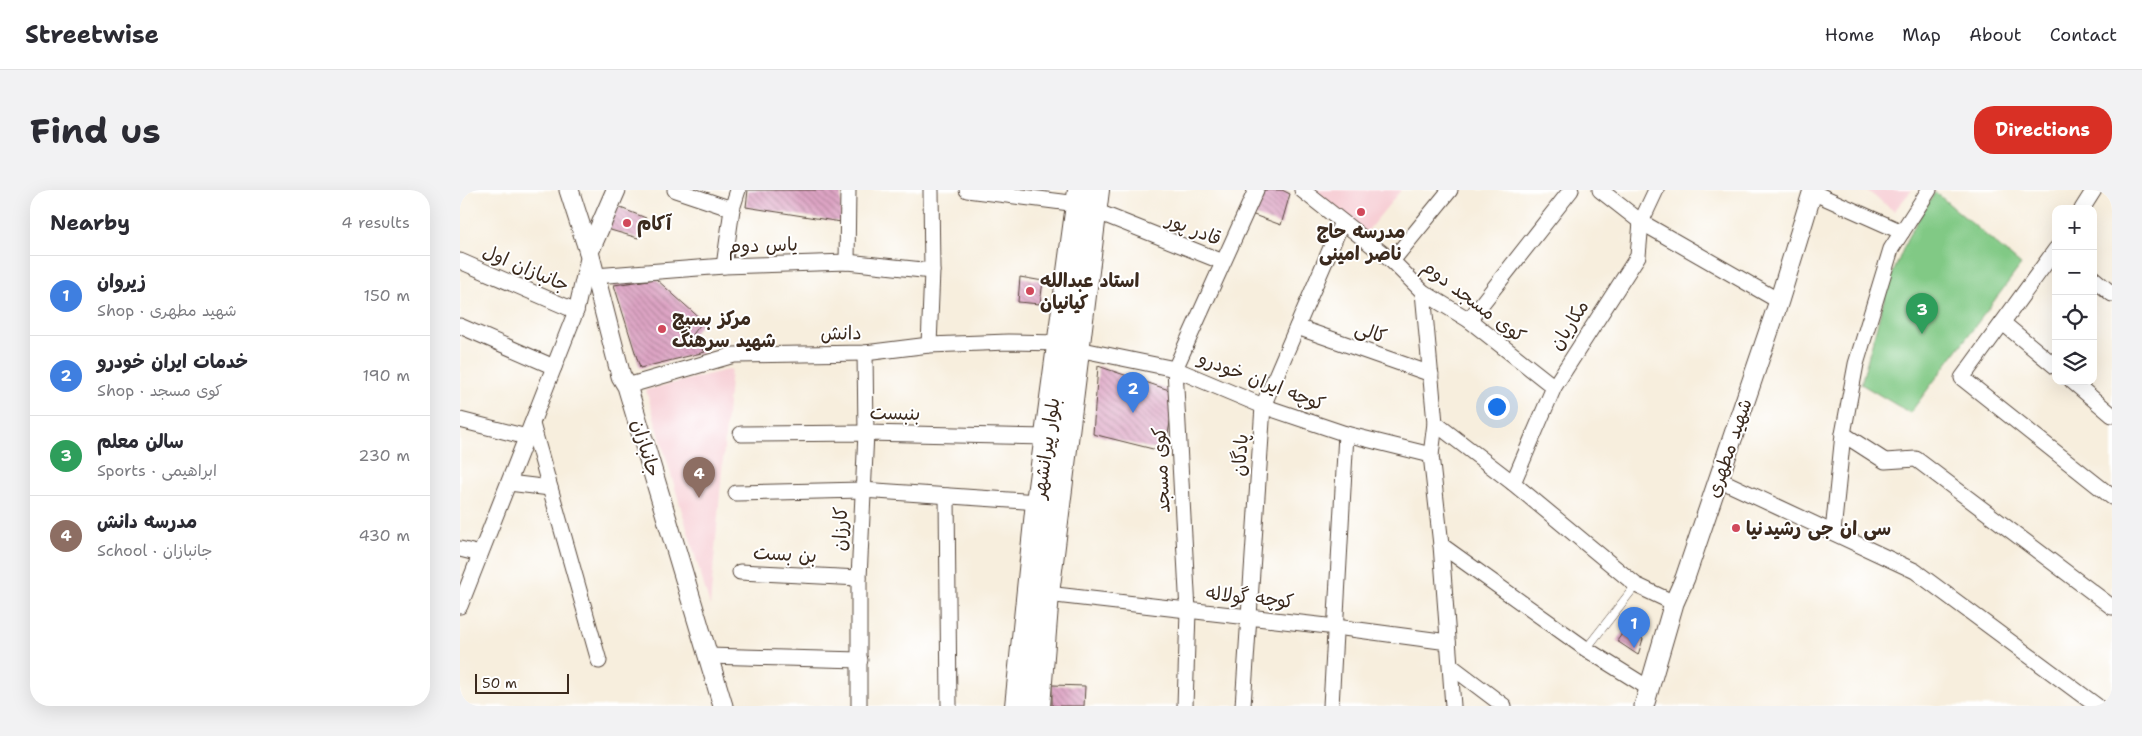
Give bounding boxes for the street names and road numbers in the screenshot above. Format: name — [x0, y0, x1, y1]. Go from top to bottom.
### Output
street label: قادر پور — [1161, 206, 1225, 251]
street label: یاس دوم — [728, 231, 798, 261]
street label: جانبازان اول — [479, 239, 573, 297]
street label: کوی مسجد دوم — [1416, 254, 1531, 350]
street label: مکاریان — [1544, 295, 1594, 355]
street label: کالی — [1352, 315, 1390, 349]
street label: دانش — [820, 320, 862, 346]
street label: کوچه ایران خودرو — [1193, 345, 1329, 417]
street label: شهید مطهری — [1700, 395, 1758, 501]
street label: بلوار پیرانشهر — [1026, 396, 1065, 502]
street label: بنبست — [869, 400, 921, 426]
street label: جانبازان — [625, 416, 667, 480]
street label: کوی مسجد — [1146, 426, 1176, 514]
street label: پادگان — [1226, 433, 1254, 477]
street label: کارزان — [827, 506, 853, 552]
street label: بن بست — [752, 540, 818, 568]
street label: کوچه گولاله — [1205, 580, 1295, 614]

